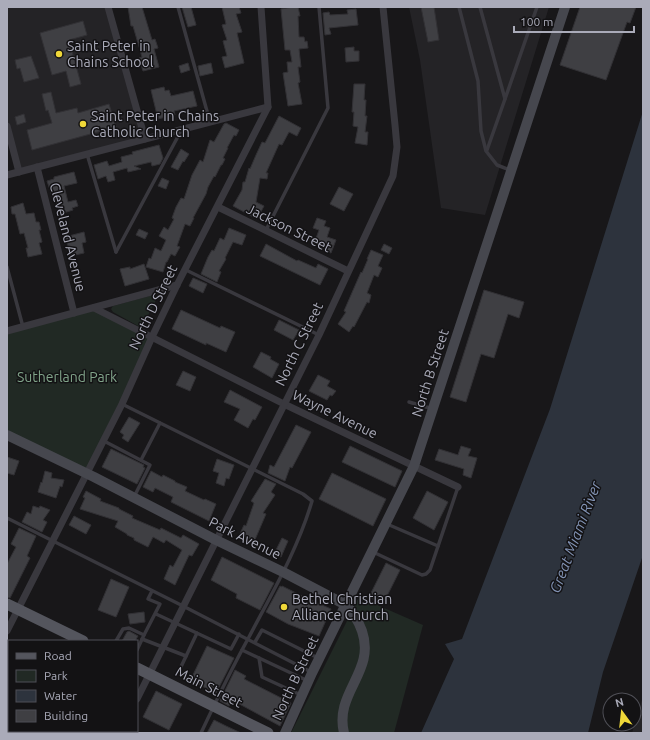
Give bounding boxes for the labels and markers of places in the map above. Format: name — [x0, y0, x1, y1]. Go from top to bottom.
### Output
place label: Saint Peter in Chains School — [67, 38, 154, 70]
marker: Saint Peter in Chains School — [54, 49, 64, 59]
place label: Saint Peter in Chains Catholic Church — [91, 108, 219, 140]
marker: Saint Peter in Chains Catholic Church — [78, 119, 88, 129]
place label: Bethel Christian Alliance Church — [292, 591, 392, 623]
marker: Bethel Christian Alliance Church — [279, 602, 289, 612]

